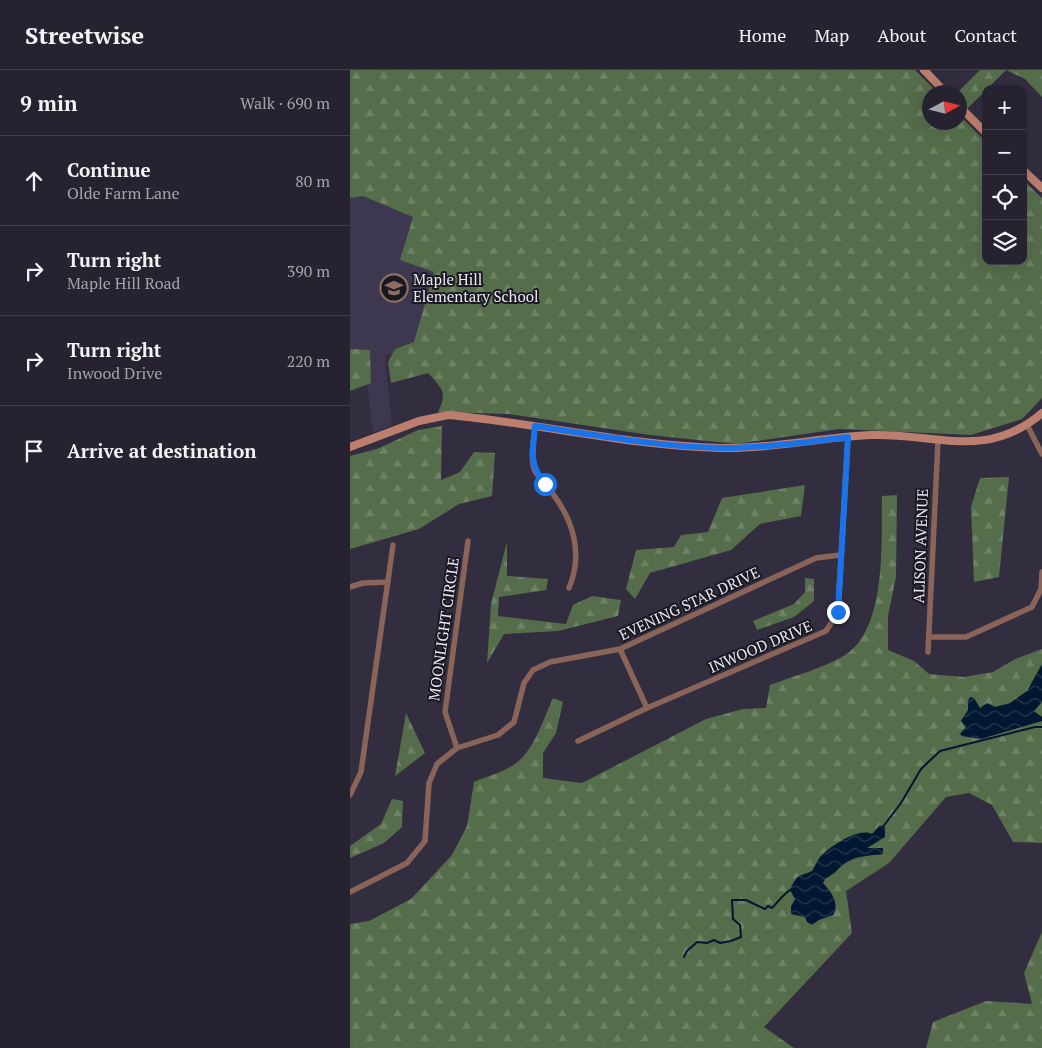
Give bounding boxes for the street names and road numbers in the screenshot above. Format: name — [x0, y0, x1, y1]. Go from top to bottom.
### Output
street label: ALISON AVENUE — [908, 488, 932, 604]
street label: MOONLIGHT CIRCLE — [423, 556, 463, 702]
street label: EVENING STAR DRIVE — [615, 562, 763, 644]
street label: INWOOD DRIVE — [705, 615, 815, 677]

